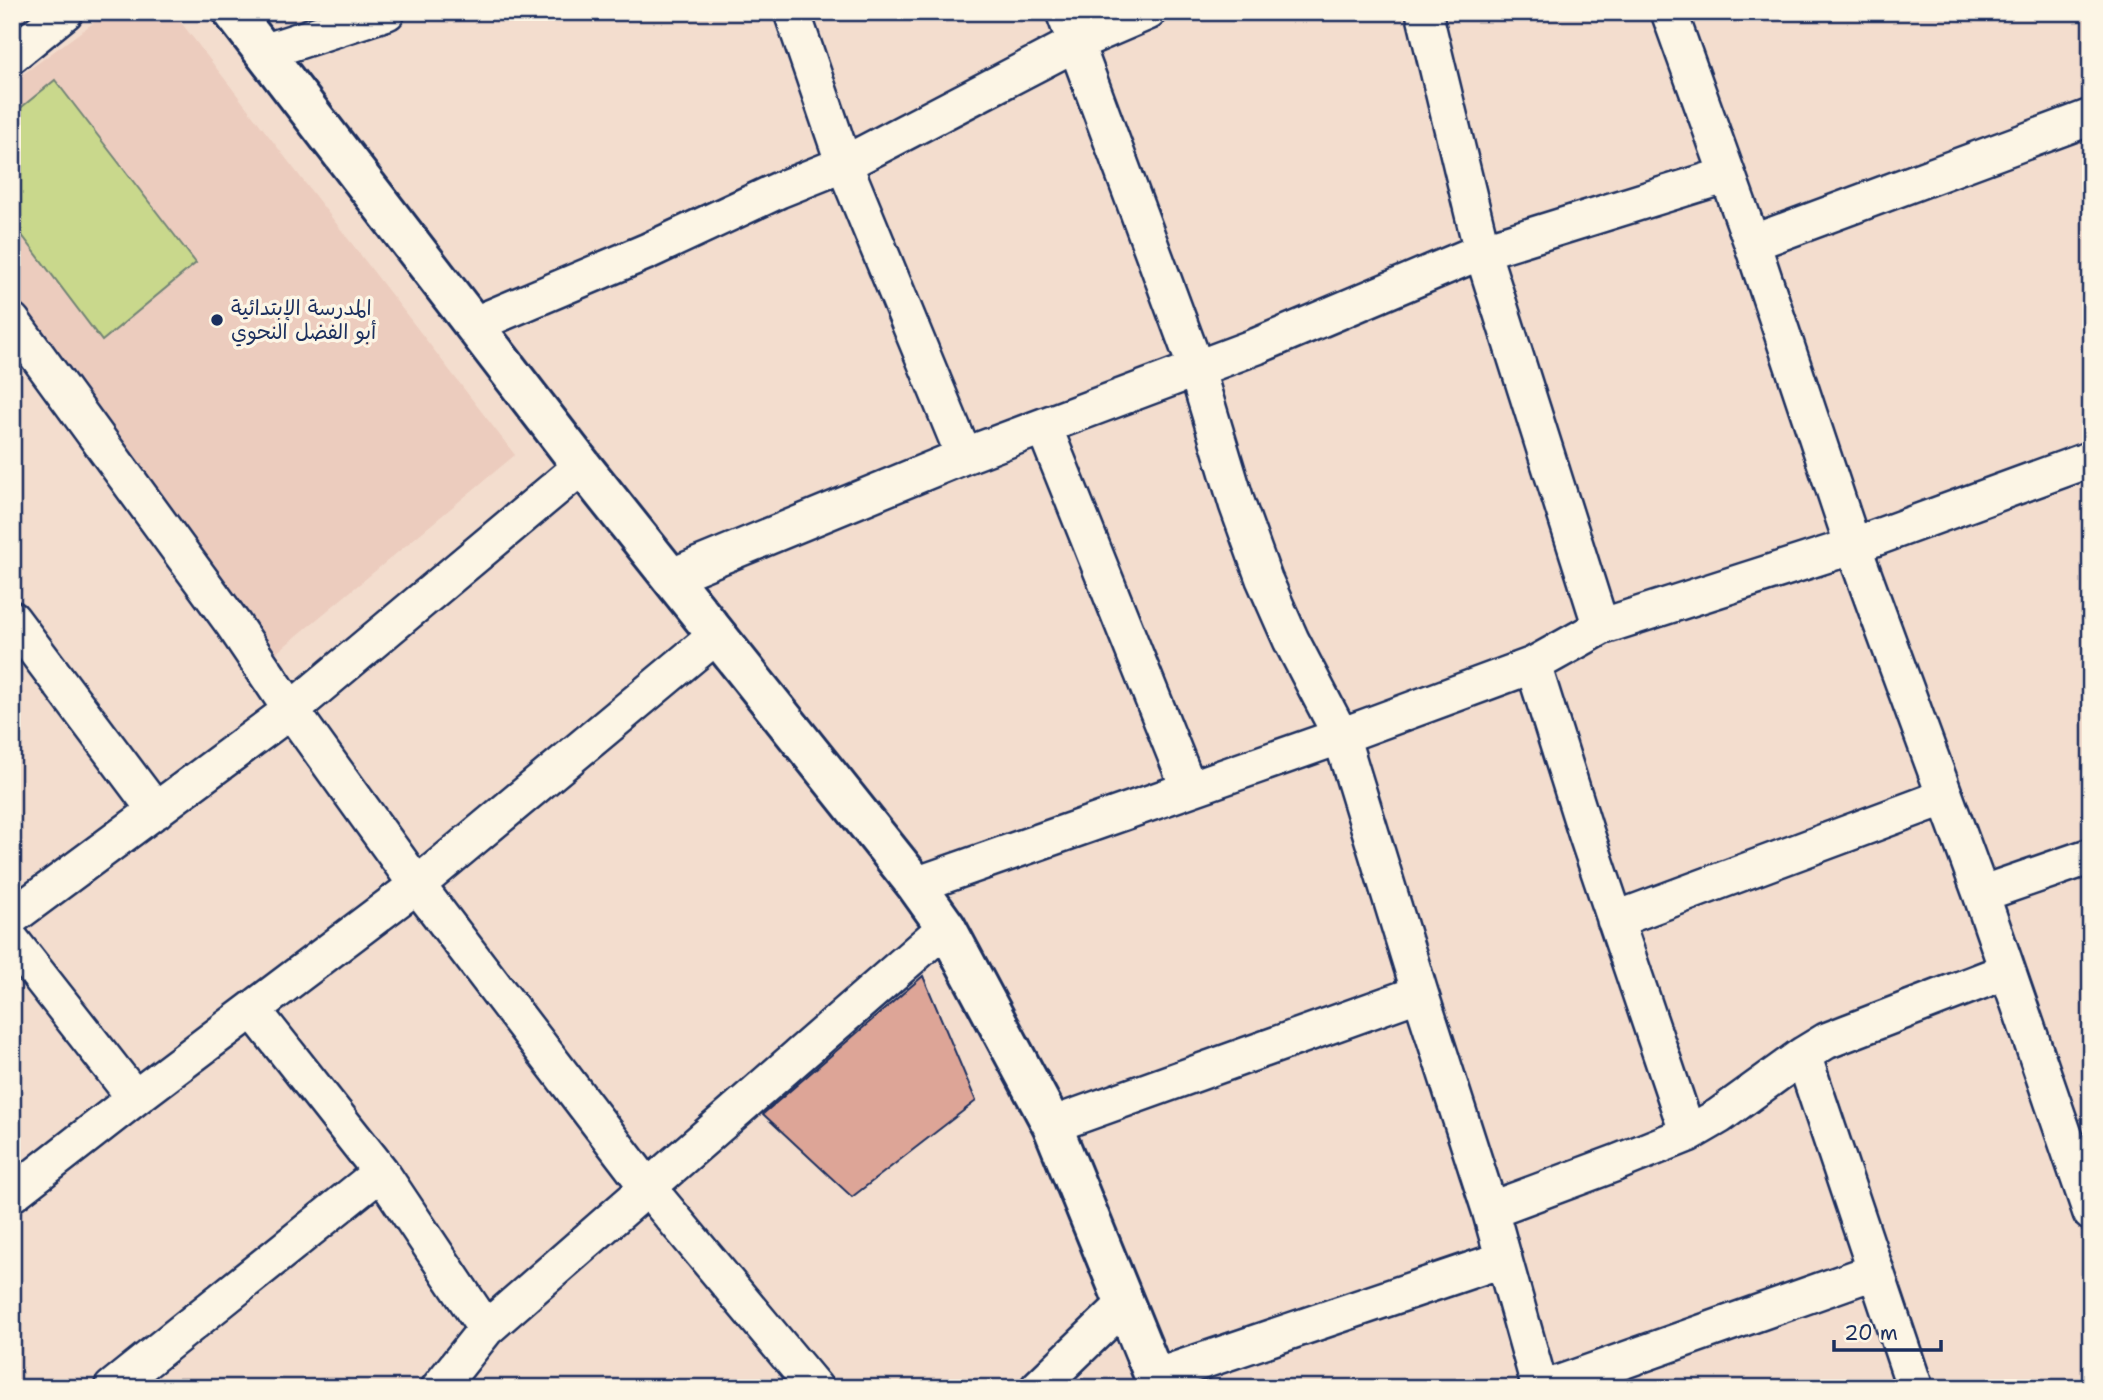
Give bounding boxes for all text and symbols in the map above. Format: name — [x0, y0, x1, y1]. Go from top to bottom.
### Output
place label: المدرسة الإبتدائية أبو الفضل النحوي — [231, 294, 376, 347]
marker: المدرسة الإبتدائية أبو الفضل النحوي — [209, 312, 225, 328]
scale bar — [1834, 1309, 1940, 1353]
text: 20 m — [1844, 1319, 1898, 1347]

